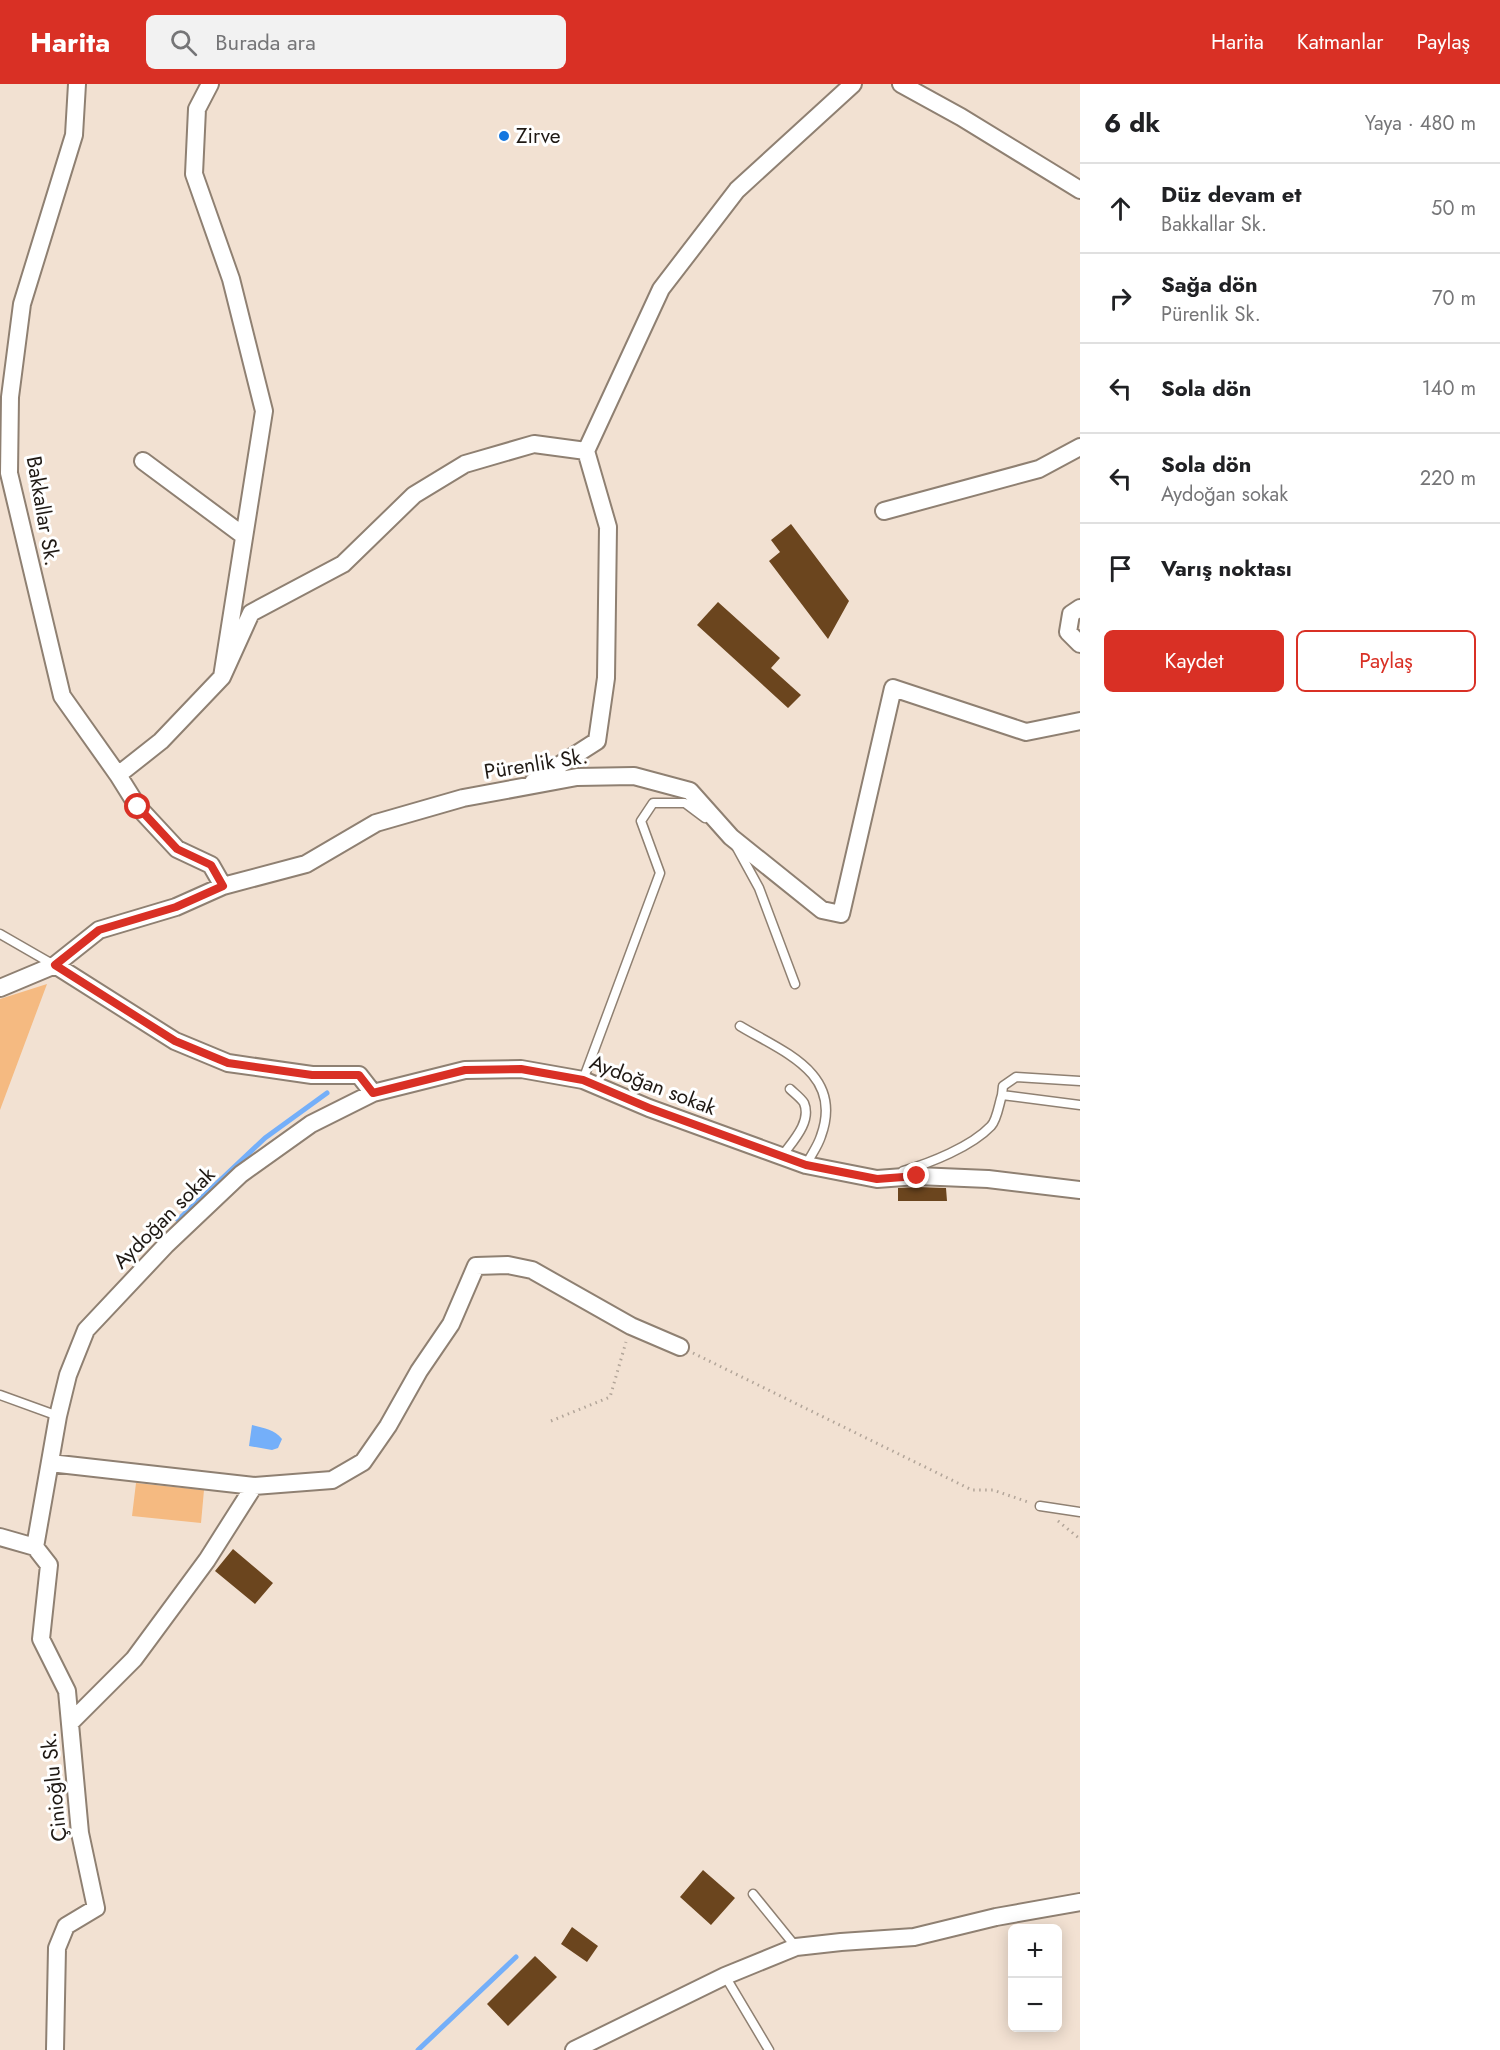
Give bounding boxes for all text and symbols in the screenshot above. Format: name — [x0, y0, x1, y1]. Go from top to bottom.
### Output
search box — [146, 15, 566, 69]
text: Harita — [30, 22, 110, 63]
icon: search — [167, 26, 200, 59]
text: Burada ara — [215, 26, 316, 58]
text: Harita — [1211, 27, 1264, 57]
text: Katmanlar — [1297, 27, 1383, 57]
text: Paylaş — [1416, 27, 1470, 57]
text: 6 dk — [1104, 104, 1160, 142]
text: Yaya · 480 m — [1365, 109, 1476, 138]
place label: Zirve — [516, 121, 561, 151]
marker: Zirve — [497, 129, 511, 143]
text: Düz devam et — [1161, 178, 1301, 210]
icon: ahead — [1104, 192, 1137, 225]
text: 50 m — [1431, 194, 1476, 223]
text: Bakkallar Sk. — [1161, 210, 1267, 239]
text: Sağa dön — [1161, 268, 1258, 300]
icon: right — [1104, 282, 1137, 315]
text: 70 m — [1432, 284, 1476, 313]
text: Pürenlik Sk. — [1161, 300, 1261, 329]
icon: left — [1104, 372, 1137, 405]
text: Sola dön — [1161, 372, 1251, 404]
text: 140 m — [1422, 374, 1476, 403]
text: Sola dön — [1161, 448, 1251, 480]
street label: Bakkallar Sk. — [19, 454, 67, 568]
icon: left — [1104, 462, 1137, 495]
text: 220 m — [1420, 464, 1476, 493]
text: Aydoğan sokak — [1161, 480, 1288, 509]
icon: arrive — [1104, 552, 1137, 585]
text: Varış noktası — [1161, 552, 1292, 584]
button: Kaydet — [1104, 630, 1284, 692]
button: Paylaş — [1296, 630, 1476, 692]
street label: Pürenlik Sk. — [482, 741, 590, 787]
route start — [124, 793, 150, 819]
street label: Aydoğan sokak — [585, 1047, 721, 1123]
street label: Aydoğan sokak — [106, 1160, 222, 1276]
route end — [903, 1162, 929, 1188]
street label: Çinioğlu Sk. — [33, 1731, 75, 1843]
map controls — [1008, 1924, 1062, 2032]
button: + — [1008, 1924, 1062, 1978]
button: − — [1008, 1978, 1062, 2032]

